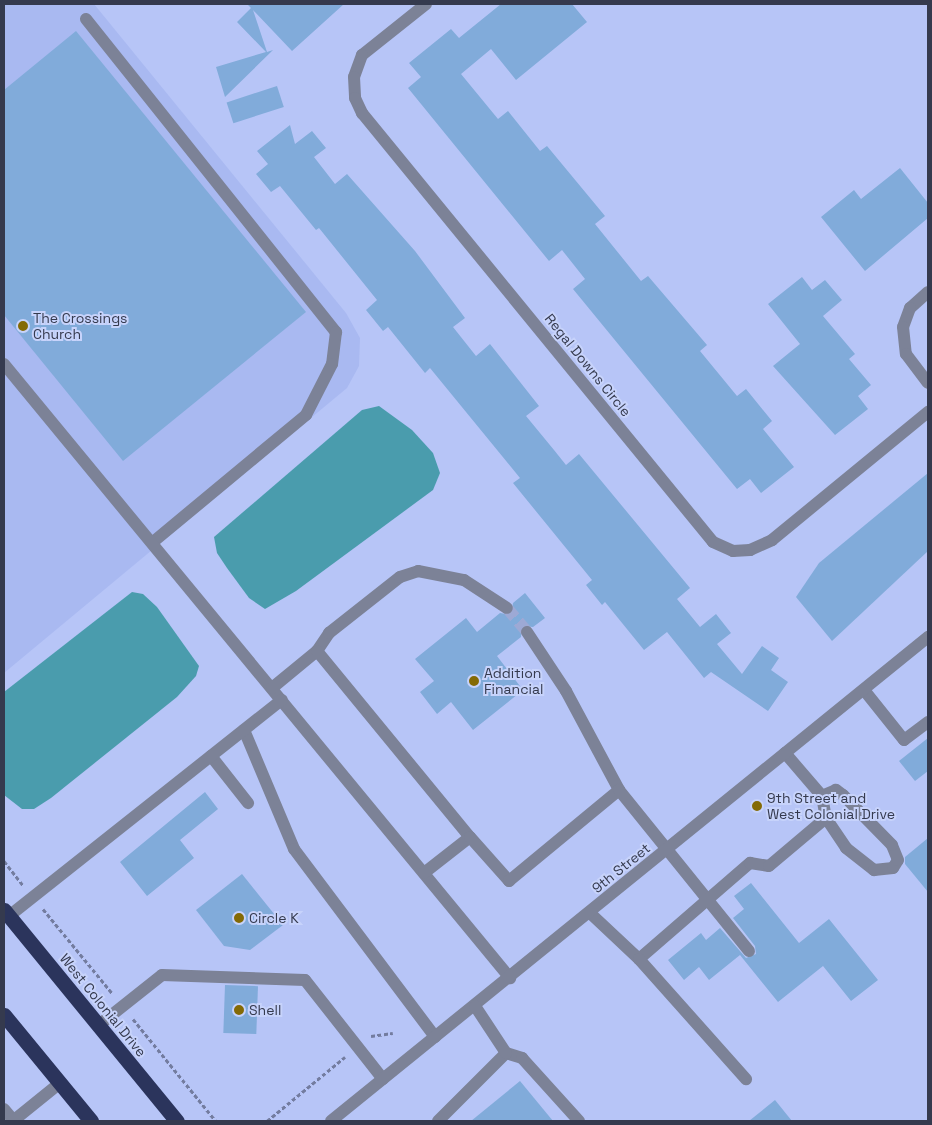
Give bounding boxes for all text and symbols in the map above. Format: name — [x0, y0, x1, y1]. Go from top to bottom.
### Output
place label: The Crossings Church — [33, 310, 127, 342]
street label: Regal Downs Circle — [541, 310, 635, 420]
marker: The Crossings Church — [17, 320, 29, 332]
place label: Addition Financial — [484, 665, 543, 698]
marker: Addition Financial — [468, 675, 480, 687]
place label: 9th Street and West Colonial Drive — [767, 790, 895, 822]
marker: 9th Street and West Colonial Drive — [751, 800, 763, 812]
street label: 9th Street — [589, 839, 653, 897]
place label: Circle K — [249, 910, 299, 926]
marker: Circle K — [233, 912, 245, 924]
street label: West Colonial Drive — [56, 950, 150, 1060]
place label: Shell — [249, 1002, 281, 1018]
marker: Shell — [233, 1004, 245, 1016]

